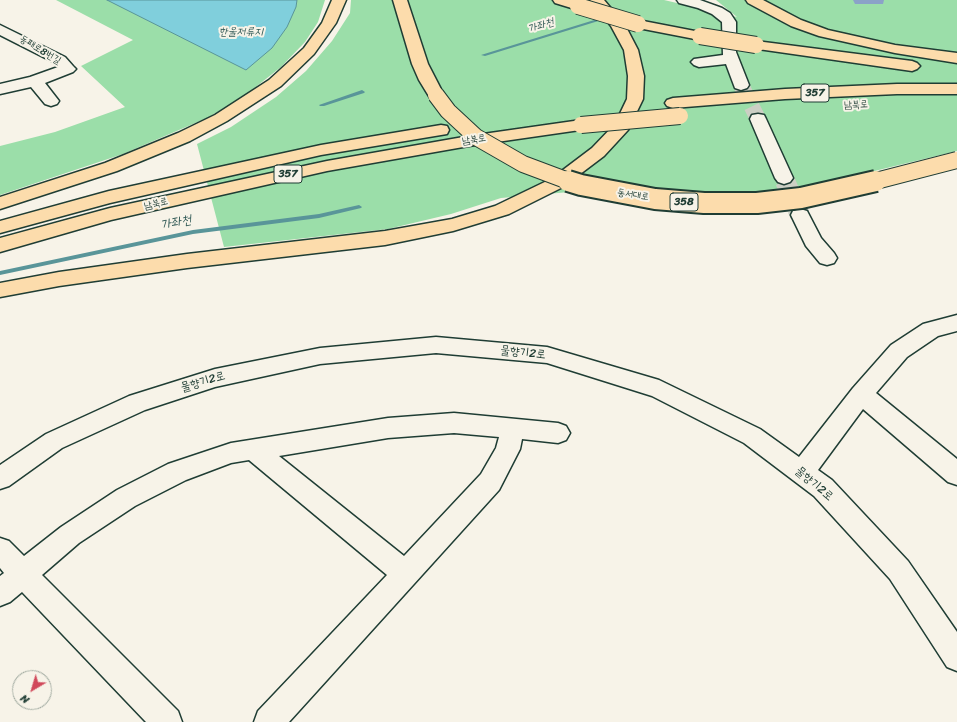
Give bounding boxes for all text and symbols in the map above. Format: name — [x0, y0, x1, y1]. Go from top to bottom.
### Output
water label: 가좌천 — [526, 16, 556, 36]
water label: 한울저류지 — [219, 25, 263, 39]
street label: 동패로8번길 — [17, 33, 63, 67]
road number: 357 — [801, 84, 829, 102]
street label: 남북로 — [844, 99, 868, 111]
street label: 남북로 — [461, 132, 487, 148]
road number: 357 — [274, 165, 302, 183]
street label: 동서대로 — [616, 187, 650, 203]
road number: 358 — [670, 193, 698, 211]
street label: 남북로 — [143, 195, 169, 213]
water label: 가좌천 — [159, 212, 193, 234]
street label: 물향기2로 — [500, 343, 546, 363]
street label: 물향기2로 — [179, 369, 227, 395]
street label: 물향기2로 — [792, 464, 836, 504]
north arrow — [12, 670, 52, 710]
text: N — [16, 689, 34, 709]

